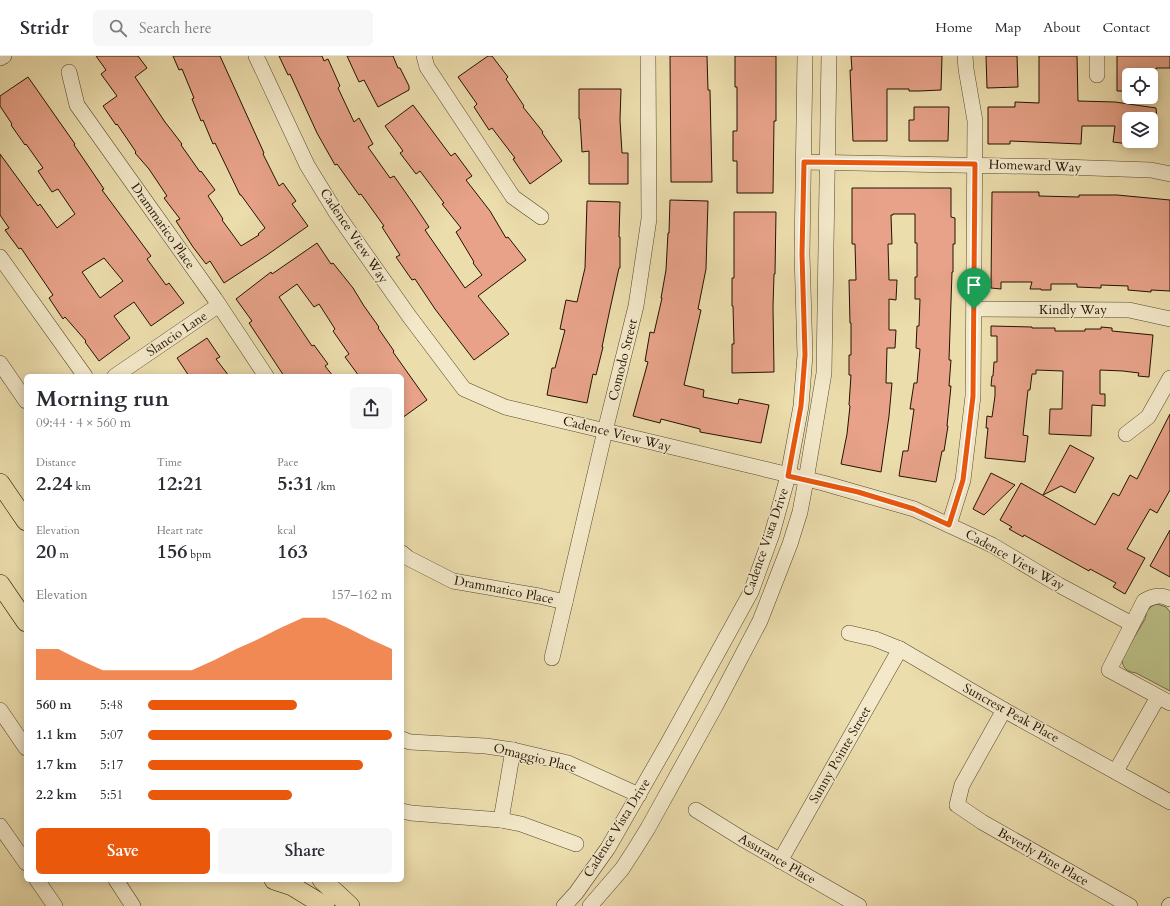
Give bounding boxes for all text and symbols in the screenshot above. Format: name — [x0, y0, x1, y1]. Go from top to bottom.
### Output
search box — [93, 10, 373, 46]
text: Stridr — [20, 15, 69, 41]
icon: search — [107, 17, 129, 39]
text: Search here — [139, 18, 212, 38]
text: Home — [935, 18, 973, 37]
text: Map — [995, 18, 1021, 37]
text: About — [1043, 18, 1080, 37]
text: Contact — [1102, 18, 1150, 37]
map controls — [1122, 68, 1158, 148]
button: locate — [1122, 68, 1158, 104]
button: layers — [1122, 112, 1158, 148]
street label: Homeward Way — [988, 155, 1082, 177]
street label: Drammatico Place — [127, 179, 199, 273]
street label: Cadence View Way — [316, 185, 393, 287]
pin — [957, 268, 991, 309]
icon: arrive — [963, 274, 985, 296]
street label: Kindly Way — [1039, 301, 1107, 319]
street label: Slancio Lane — [143, 307, 211, 361]
street label: Comodo Street — [604, 317, 642, 403]
text: Morning run — [36, 384, 169, 414]
button: share — [350, 387, 392, 429]
street label: Cadence View Way — [561, 412, 673, 456]
text: 09:44 · 4 × 560 m — [36, 414, 131, 432]
text: Distance — [36, 455, 76, 470]
text: Time — [157, 455, 182, 470]
text: Pace — [277, 455, 299, 470]
text: 2.24 — [36, 470, 73, 497]
text: 12:21 — [157, 470, 203, 497]
text: 5:31 — [277, 470, 314, 497]
text: km — [73, 479, 91, 494]
text: /km — [314, 479, 336, 494]
street label: Cadence Vista Drive — [739, 485, 793, 598]
text: Elevation — [36, 523, 80, 538]
text: Heart rate — [157, 523, 203, 538]
text: kcal — [277, 523, 296, 538]
street label: Cadence View Way — [962, 525, 1068, 595]
text: 20 — [36, 538, 57, 565]
text: 156 — [157, 538, 187, 565]
text: 163 — [277, 538, 308, 565]
text: m — [57, 547, 69, 562]
text: bpm — [187, 547, 211, 562]
street label: Drammatico Place — [453, 572, 555, 609]
text: Elevation — [36, 586, 88, 604]
text: 157–162 m — [330, 586, 392, 604]
street label: Suncrest Peak Place — [960, 679, 1063, 747]
text: 560 m — [36, 696, 71, 714]
text: 5:48 — [100, 696, 123, 714]
street label: Sunny Pointe Street — [805, 703, 875, 807]
text: 1.1 km — [36, 726, 77, 744]
text: 5:07 — [100, 726, 123, 744]
street label: Omaggio Place — [492, 739, 579, 777]
text: 1.7 km — [36, 756, 77, 774]
text: 5:17 — [100, 756, 123, 774]
street label: Cadence Vista Drive — [579, 775, 655, 881]
text: 2.2 km — [36, 786, 77, 804]
text: 5:51 — [100, 786, 123, 804]
street label: Beverly Pine Place — [994, 824, 1092, 890]
button: Save — [36, 828, 210, 874]
button: Share — [218, 828, 392, 874]
street label: Assurance Place — [735, 830, 819, 888]

